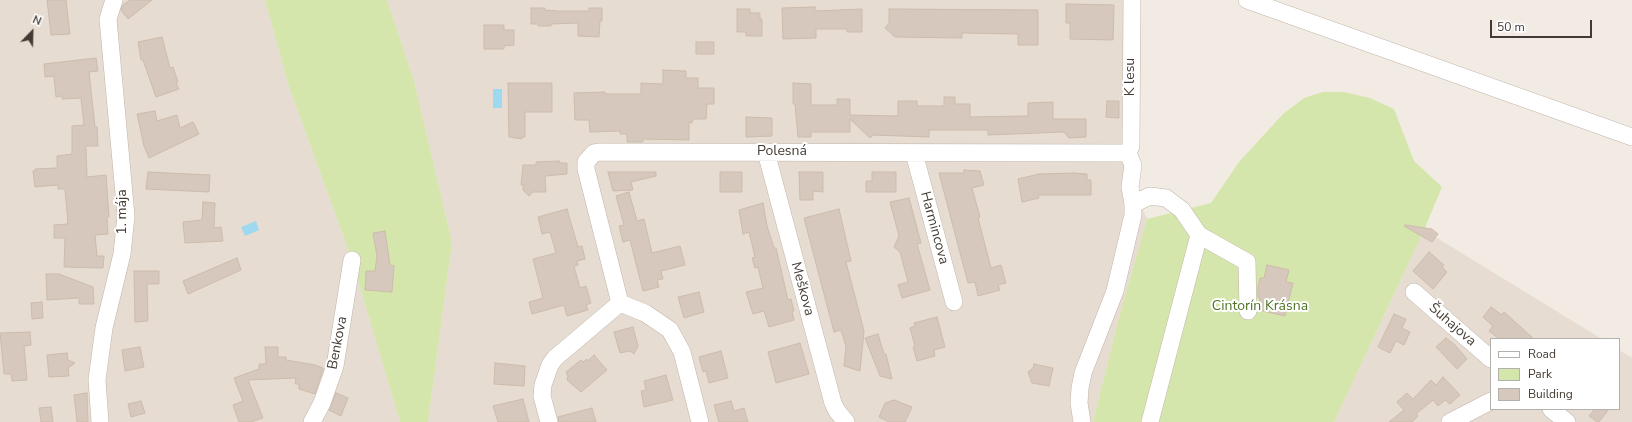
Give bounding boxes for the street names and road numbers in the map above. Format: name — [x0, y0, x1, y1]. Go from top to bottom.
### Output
street label: K lesu — [1123, 58, 1139, 96]
street label: Polesná — [757, 144, 807, 160]
street label: 1. mája — [115, 189, 131, 235]
street label: Harmincova — [916, 190, 952, 266]
street label: Meškova — [787, 260, 817, 318]
street label: Šuhajova — [1425, 300, 1479, 350]
street label: Benkova — [325, 315, 351, 371]

